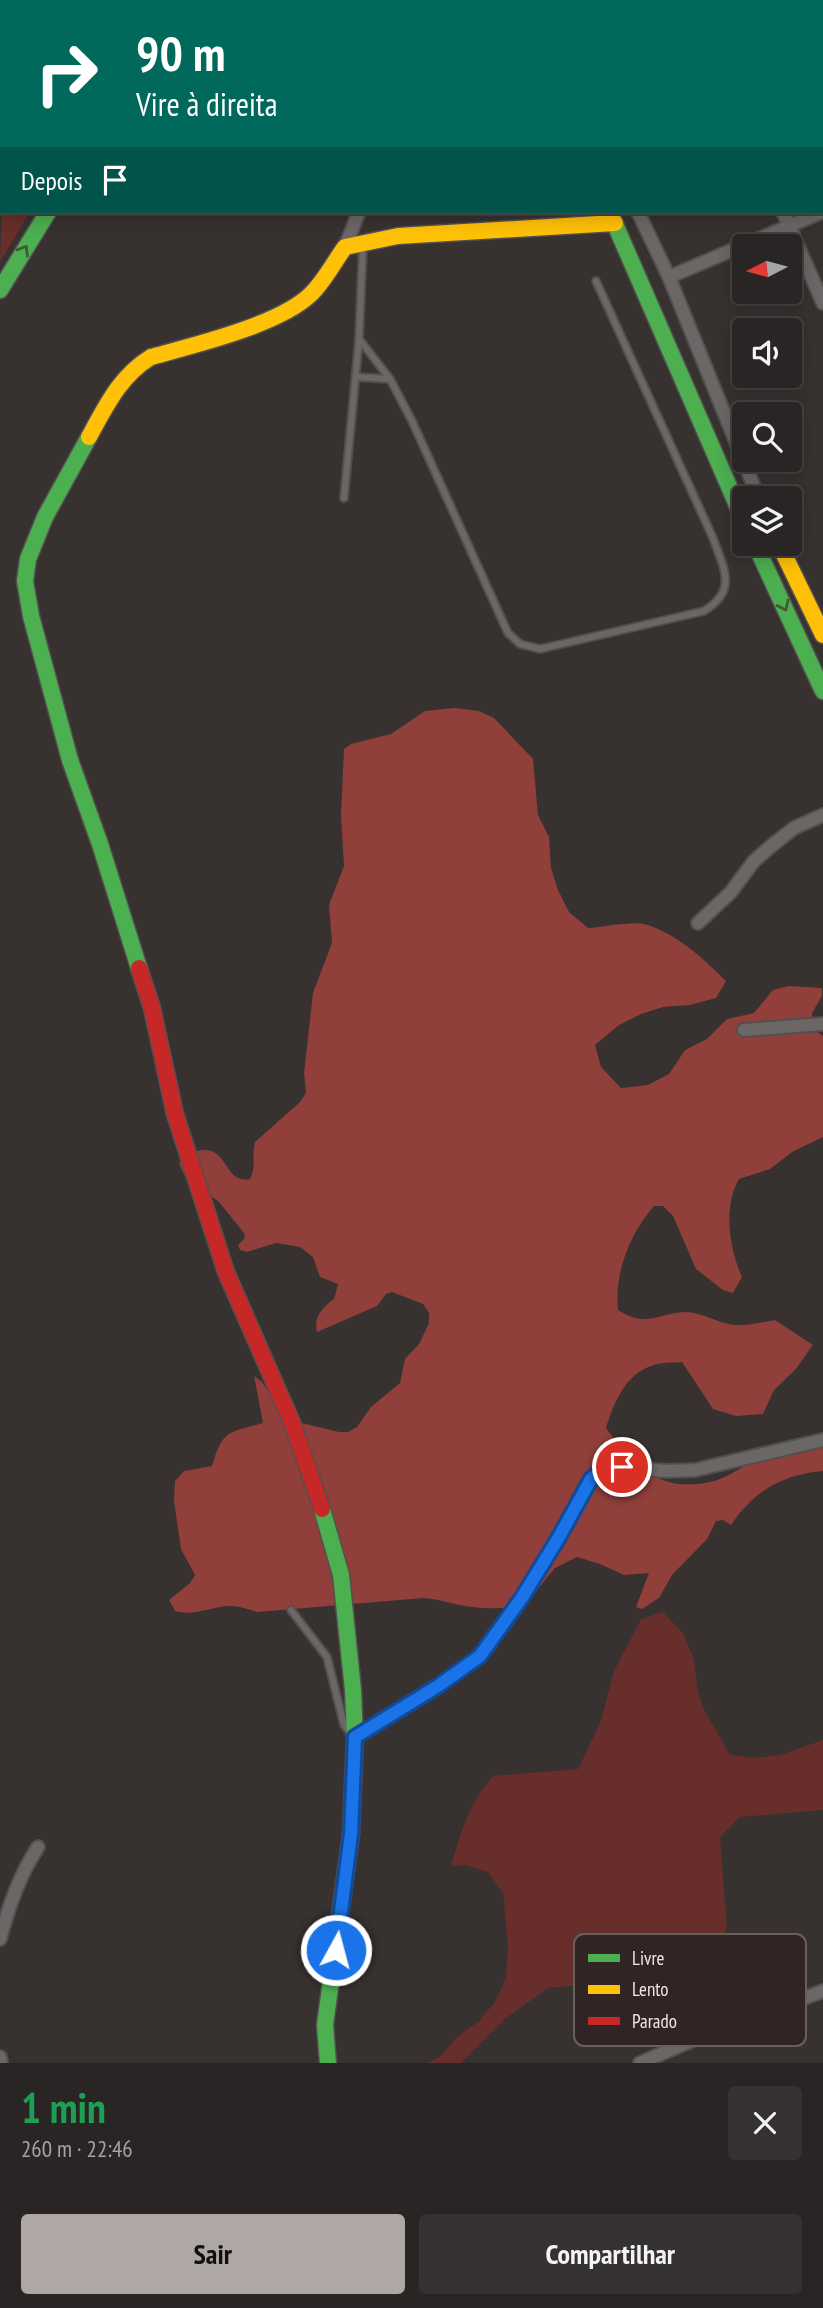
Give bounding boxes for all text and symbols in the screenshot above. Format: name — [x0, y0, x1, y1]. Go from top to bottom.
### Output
text: 90 m — [136, 21, 225, 85]
icon: right — [21, 28, 112, 119]
text: Vire à direita — [136, 83, 277, 125]
icon: arrive — [96, 161, 134, 199]
text: Depois — [21, 164, 82, 197]
north arrow — [732, 234, 802, 304]
map controls — [732, 234, 802, 556]
one-way arrow — [15, 245, 28, 258]
button: sound — [732, 318, 802, 388]
button: search — [732, 402, 802, 472]
button: layers — [732, 486, 802, 556]
one-way arrow — [776, 599, 790, 611]
pin — [592, 1437, 652, 1497]
icon: arrive — [603, 1448, 641, 1486]
position arrow — [299, 1913, 373, 1987]
legend — [574, 1934, 806, 2046]
text: Livre — [632, 1946, 665, 1970]
text: Lento — [632, 1977, 669, 2001]
text: Parado — [632, 2009, 677, 2033]
text: 1 min — [21, 2080, 106, 2135]
button: close — [728, 2086, 802, 2160]
text: 260 m · 22:46 — [21, 2134, 133, 2163]
button: Sair — [21, 2214, 405, 2294]
button: Compartilhar — [419, 2214, 802, 2294]

